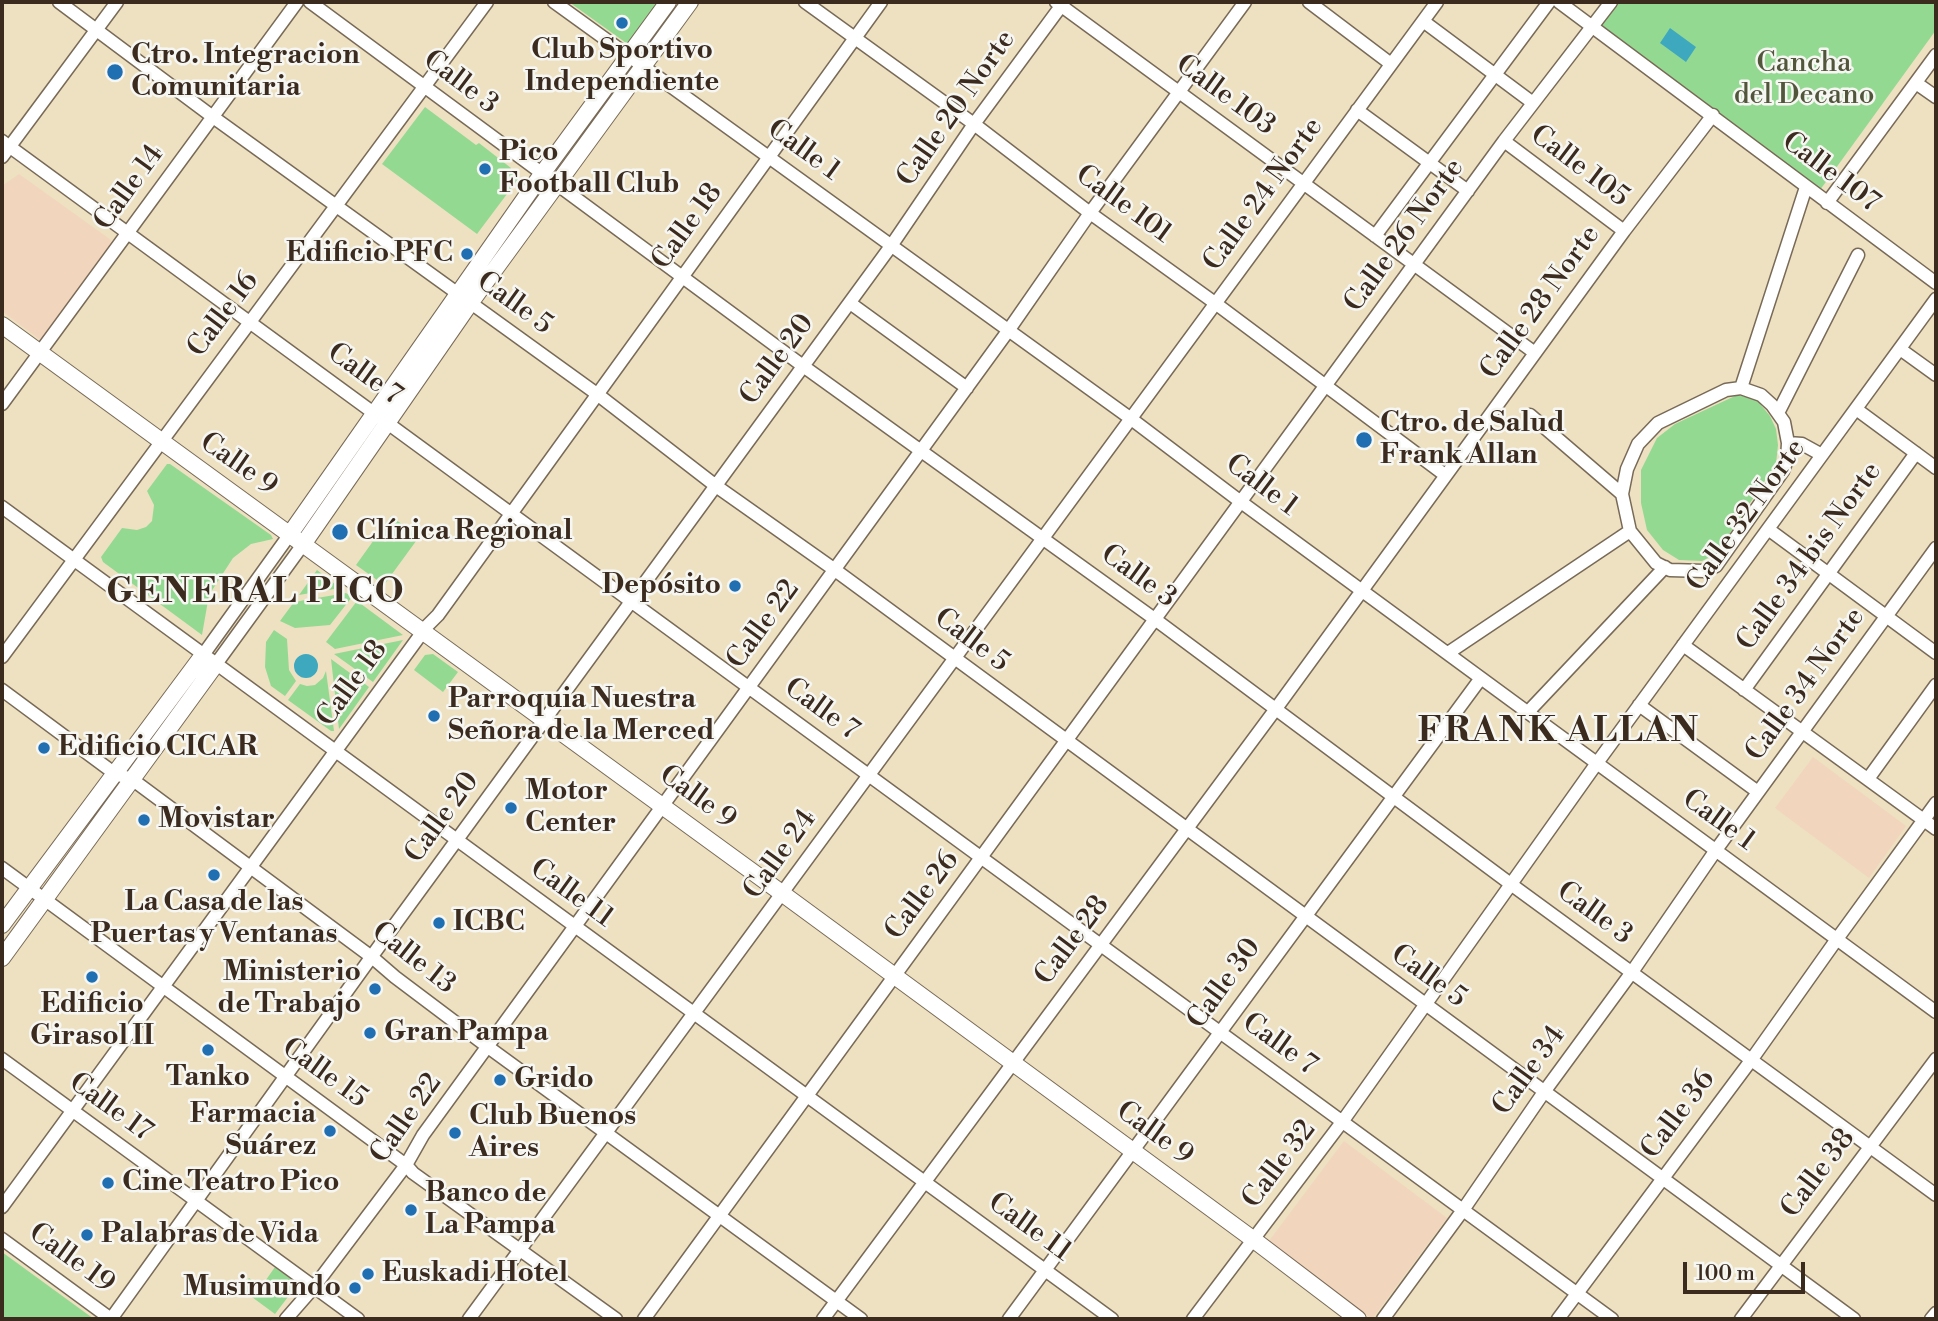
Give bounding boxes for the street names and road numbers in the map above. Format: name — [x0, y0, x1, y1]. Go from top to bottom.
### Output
street label: Calle 20 Norte — [891, 24, 1023, 194]
street label: Calle 3 — [416, 44, 504, 122]
street label: Calle 103 — [1169, 49, 1281, 143]
street label: Calle 24 Norte — [1197, 112, 1331, 278]
street label: Calle 1 — [760, 113, 846, 189]
street label: Calle 105 — [1523, 119, 1635, 215]
street label: Calle 107 — [1775, 125, 1885, 221]
street label: Calle 14 — [88, 139, 172, 237]
street label: Calle 26 Norte — [1338, 153, 1472, 319]
street label: Calle 101 — [1068, 159, 1178, 251]
street label: Calle 18 — [645, 177, 731, 277]
street label: Calle 28 Norte — [1474, 220, 1608, 386]
street label: Calle 5 — [470, 265, 558, 343]
street label: Calle 16 — [181, 266, 267, 364]
street label: Calle 20 — [734, 308, 822, 412]
street label: Calle 7 — [320, 337, 408, 413]
street label: Calle 9 — [193, 426, 283, 504]
street label: Calle 32 Norte — [1681, 433, 1813, 599]
street label: Calle 1 — [1218, 448, 1304, 524]
street label: Calle 34 bis Norte — [1730, 456, 1890, 658]
street label: Calle 3 — [1094, 538, 1182, 616]
street label: Calle 22 — [720, 574, 808, 676]
street label: Calle 5 — [927, 602, 1015, 680]
street label: Calle 34 Norte — [1739, 602, 1873, 768]
street label: Calle 18 — [310, 634, 396, 734]
street label: Calle 7 — [777, 672, 865, 748]
street label: Calle 9 — [652, 759, 742, 837]
street label: Calle 20 — [399, 766, 487, 870]
street label: Calle 1 — [1675, 783, 1761, 859]
street label: Calle 24 — [737, 804, 825, 906]
street label: Calle 26 — [879, 845, 967, 947]
street label: Calle 11 — [523, 853, 619, 935]
street label: Calle 3 — [1550, 875, 1638, 953]
street label: Calle 28 — [1029, 890, 1117, 992]
street label: Calle 13 — [364, 916, 462, 1002]
street label: Calle 30 — [1181, 932, 1269, 1036]
street label: Calle 5 — [1384, 938, 1472, 1016]
street label: Calle 7 — [1235, 1007, 1323, 1083]
street label: Calle 34 — [1486, 1020, 1574, 1122]
street label: Calle 15 — [275, 1032, 373, 1116]
street label: Calle 36 — [1635, 1064, 1723, 1166]
street label: Calle 17 — [62, 1067, 158, 1149]
street label: Calle 22 — [364, 1068, 450, 1170]
street label: Calle 9 — [1109, 1095, 1199, 1173]
street label: Calle 32 — [1236, 1114, 1324, 1216]
street label: Calle 38 — [1775, 1123, 1863, 1225]
street label: Calle 11 — [981, 1187, 1077, 1269]
street label: Calle 19 — [22, 1217, 120, 1301]

